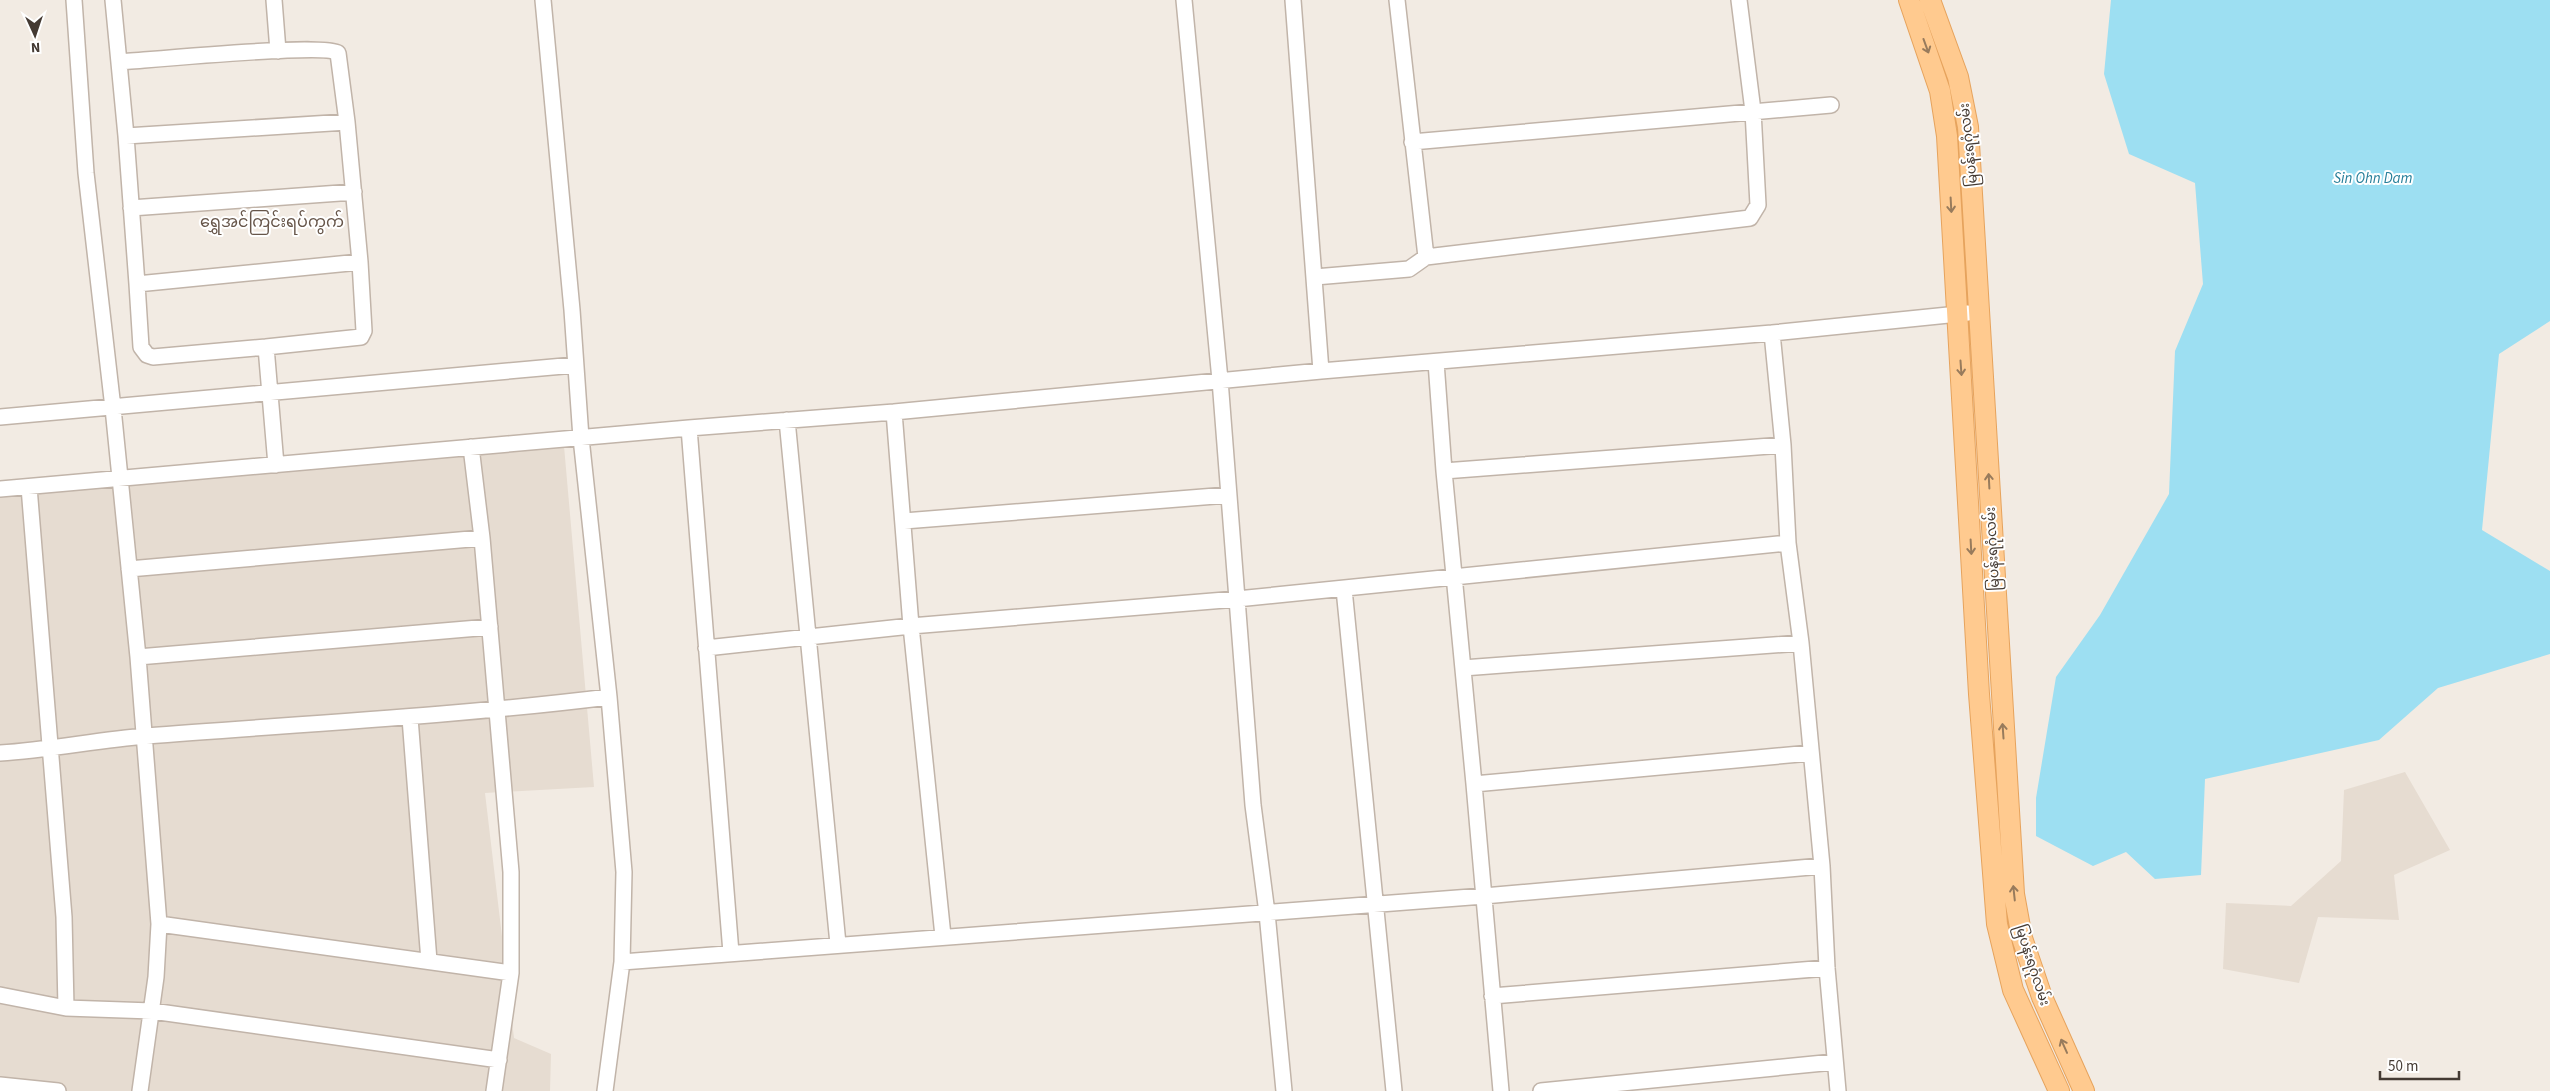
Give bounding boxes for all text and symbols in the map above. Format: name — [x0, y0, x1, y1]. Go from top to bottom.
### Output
north arrow — [10, 10, 60, 60]
text: N — [30, 37, 41, 57]
one-way arrow — [1922, 38, 1931, 53]
street label: မြပန်းရဂုံလမ်း — [1954, 102, 1984, 188]
water label: Sin Ohn Dam — [2333, 168, 2413, 189]
one-way arrow — [1947, 197, 1956, 213]
district label: ရွှေအင်ကြင်းရပ်ကွက် — [200, 210, 344, 235]
one-way arrow — [1957, 359, 1966, 375]
one-way arrow — [1984, 473, 1993, 489]
street label: မြပန်းရဂုံလမ်း — [1980, 506, 2006, 591]
one-way arrow — [1967, 539, 1976, 555]
one-way arrow — [1999, 723, 2008, 739]
one-way arrow — [2009, 885, 2019, 901]
street label: မြပန်းရဂုံလမ်း — [2009, 922, 2055, 1009]
one-way arrow — [2059, 1039, 2069, 1054]
scale bar — [2380, 1048, 2459, 1080]
text: 50 m — [2388, 1056, 2418, 1077]

